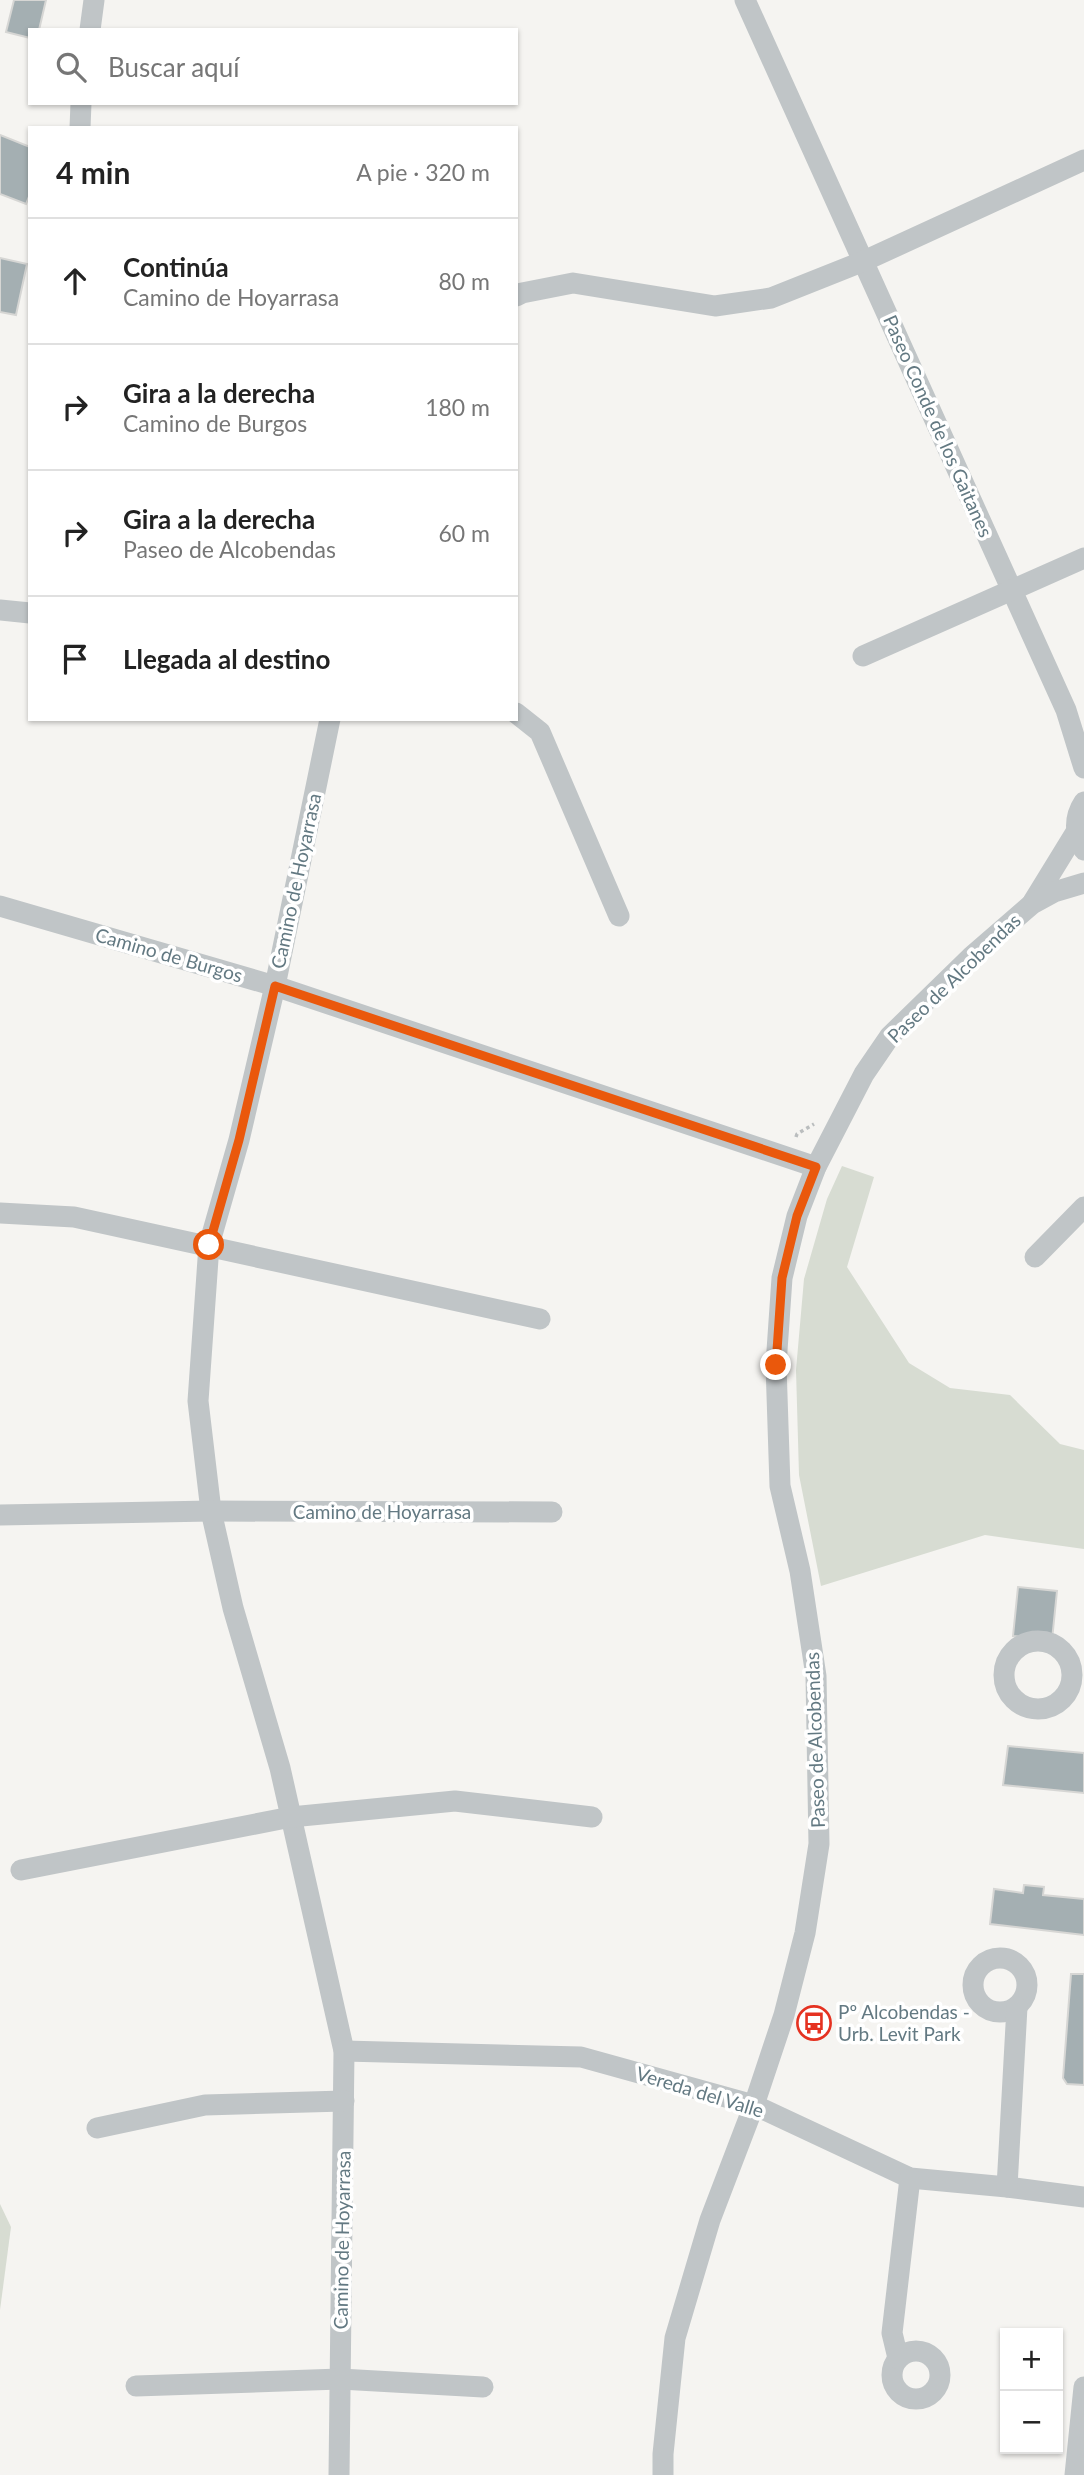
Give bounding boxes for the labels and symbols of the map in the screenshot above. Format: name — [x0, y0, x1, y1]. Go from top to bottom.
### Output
street label: Paseo Conde de los Gaitanes — [879, 311, 998, 540]
street label: Camino de Hoyarrasa — [266, 791, 325, 971]
street label: Paseo de Alcobendas — [882, 908, 1025, 1047]
street label: Camino de Burgos — [93, 922, 245, 987]
route start — [193, 1229, 224, 1260]
route end — [760, 1349, 791, 1380]
street label: Camino de Hoyarrasa — [293, 1500, 471, 1523]
street label: Paseo de Alcobendas — [800, 1652, 829, 1828]
place label: Pº Alcobendas - Urb. Levit Park — [838, 2000, 970, 2045]
bus stop icon: Pº Alcobendas - Urb. Levit Park — [795, 2004, 833, 2042]
street label: Vereda del Valle — [634, 2061, 767, 2122]
street label: Camino de Hoyarrasa — [328, 2150, 355, 2329]

